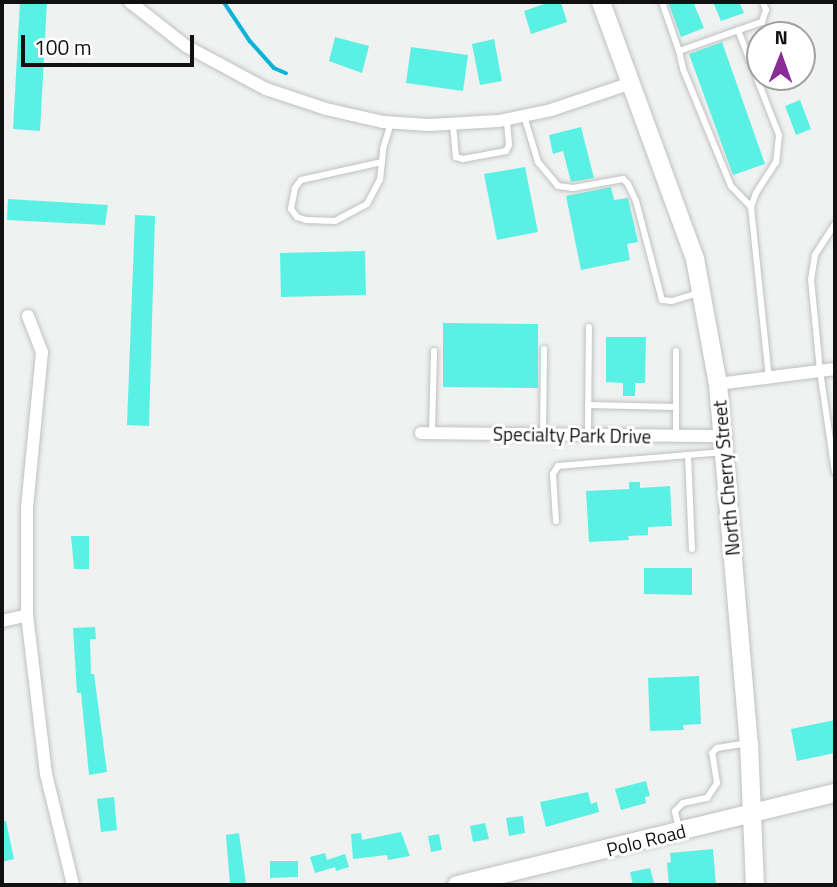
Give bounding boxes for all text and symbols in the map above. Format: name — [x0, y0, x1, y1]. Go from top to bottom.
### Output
scale bar — [24, 21, 198, 65]
north arrow — [746, 21, 816, 91]
text: N — [774, 22, 788, 51]
text: 100 m — [34, 31, 91, 63]
street label: North Cherry Street — [708, 399, 744, 557]
street label: Specialty Park Drive — [493, 422, 651, 448]
street label: Polo Road — [604, 819, 688, 861]

